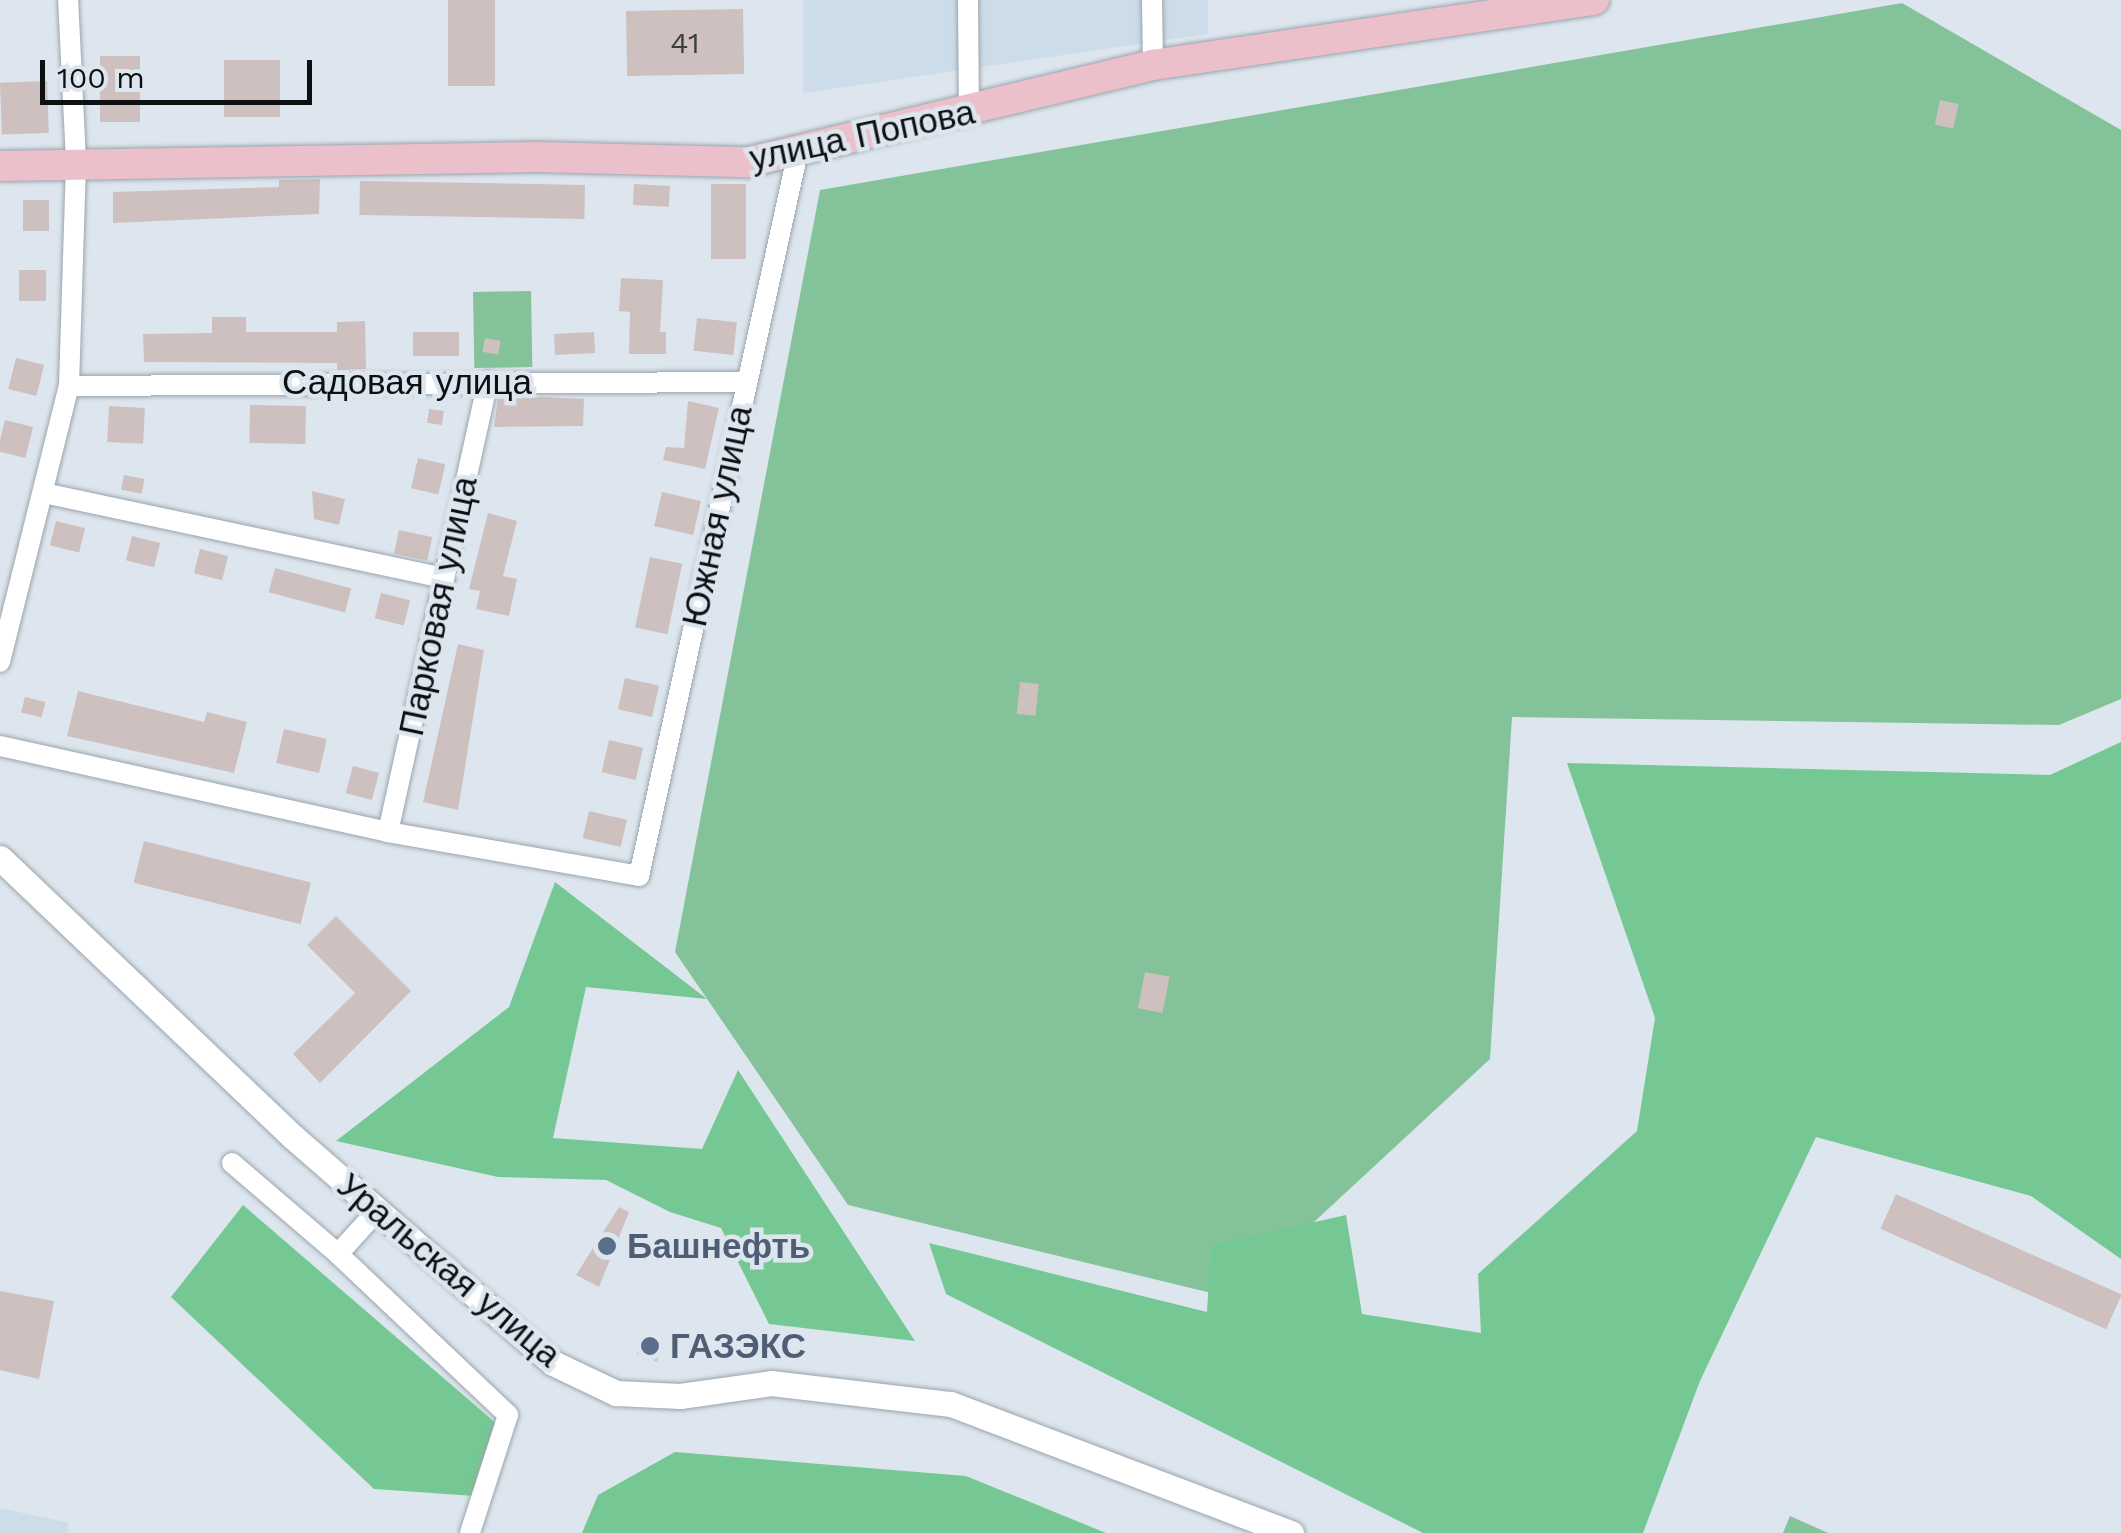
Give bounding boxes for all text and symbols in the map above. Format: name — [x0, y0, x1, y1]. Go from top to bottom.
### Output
house number: 41 — [670, 25, 700, 61]
scale bar — [45, 40, 318, 102]
text: 100 m — [57, 60, 145, 95]
street label: улица Попова — [746, 91, 978, 179]
street label: Садовая улица — [282, 361, 532, 403]
street label: Южная улица — [673, 402, 761, 630]
street label: Парковая улица — [390, 473, 486, 739]
street label: Уральская улица — [329, 1164, 569, 1376]
place label: Башнефть — [627, 1225, 810, 1267]
marker: Башнефть — [596, 1235, 618, 1257]
place label: ГАЗЭКС — [670, 1325, 806, 1367]
marker: ГАЗЭКС — [639, 1335, 661, 1357]

